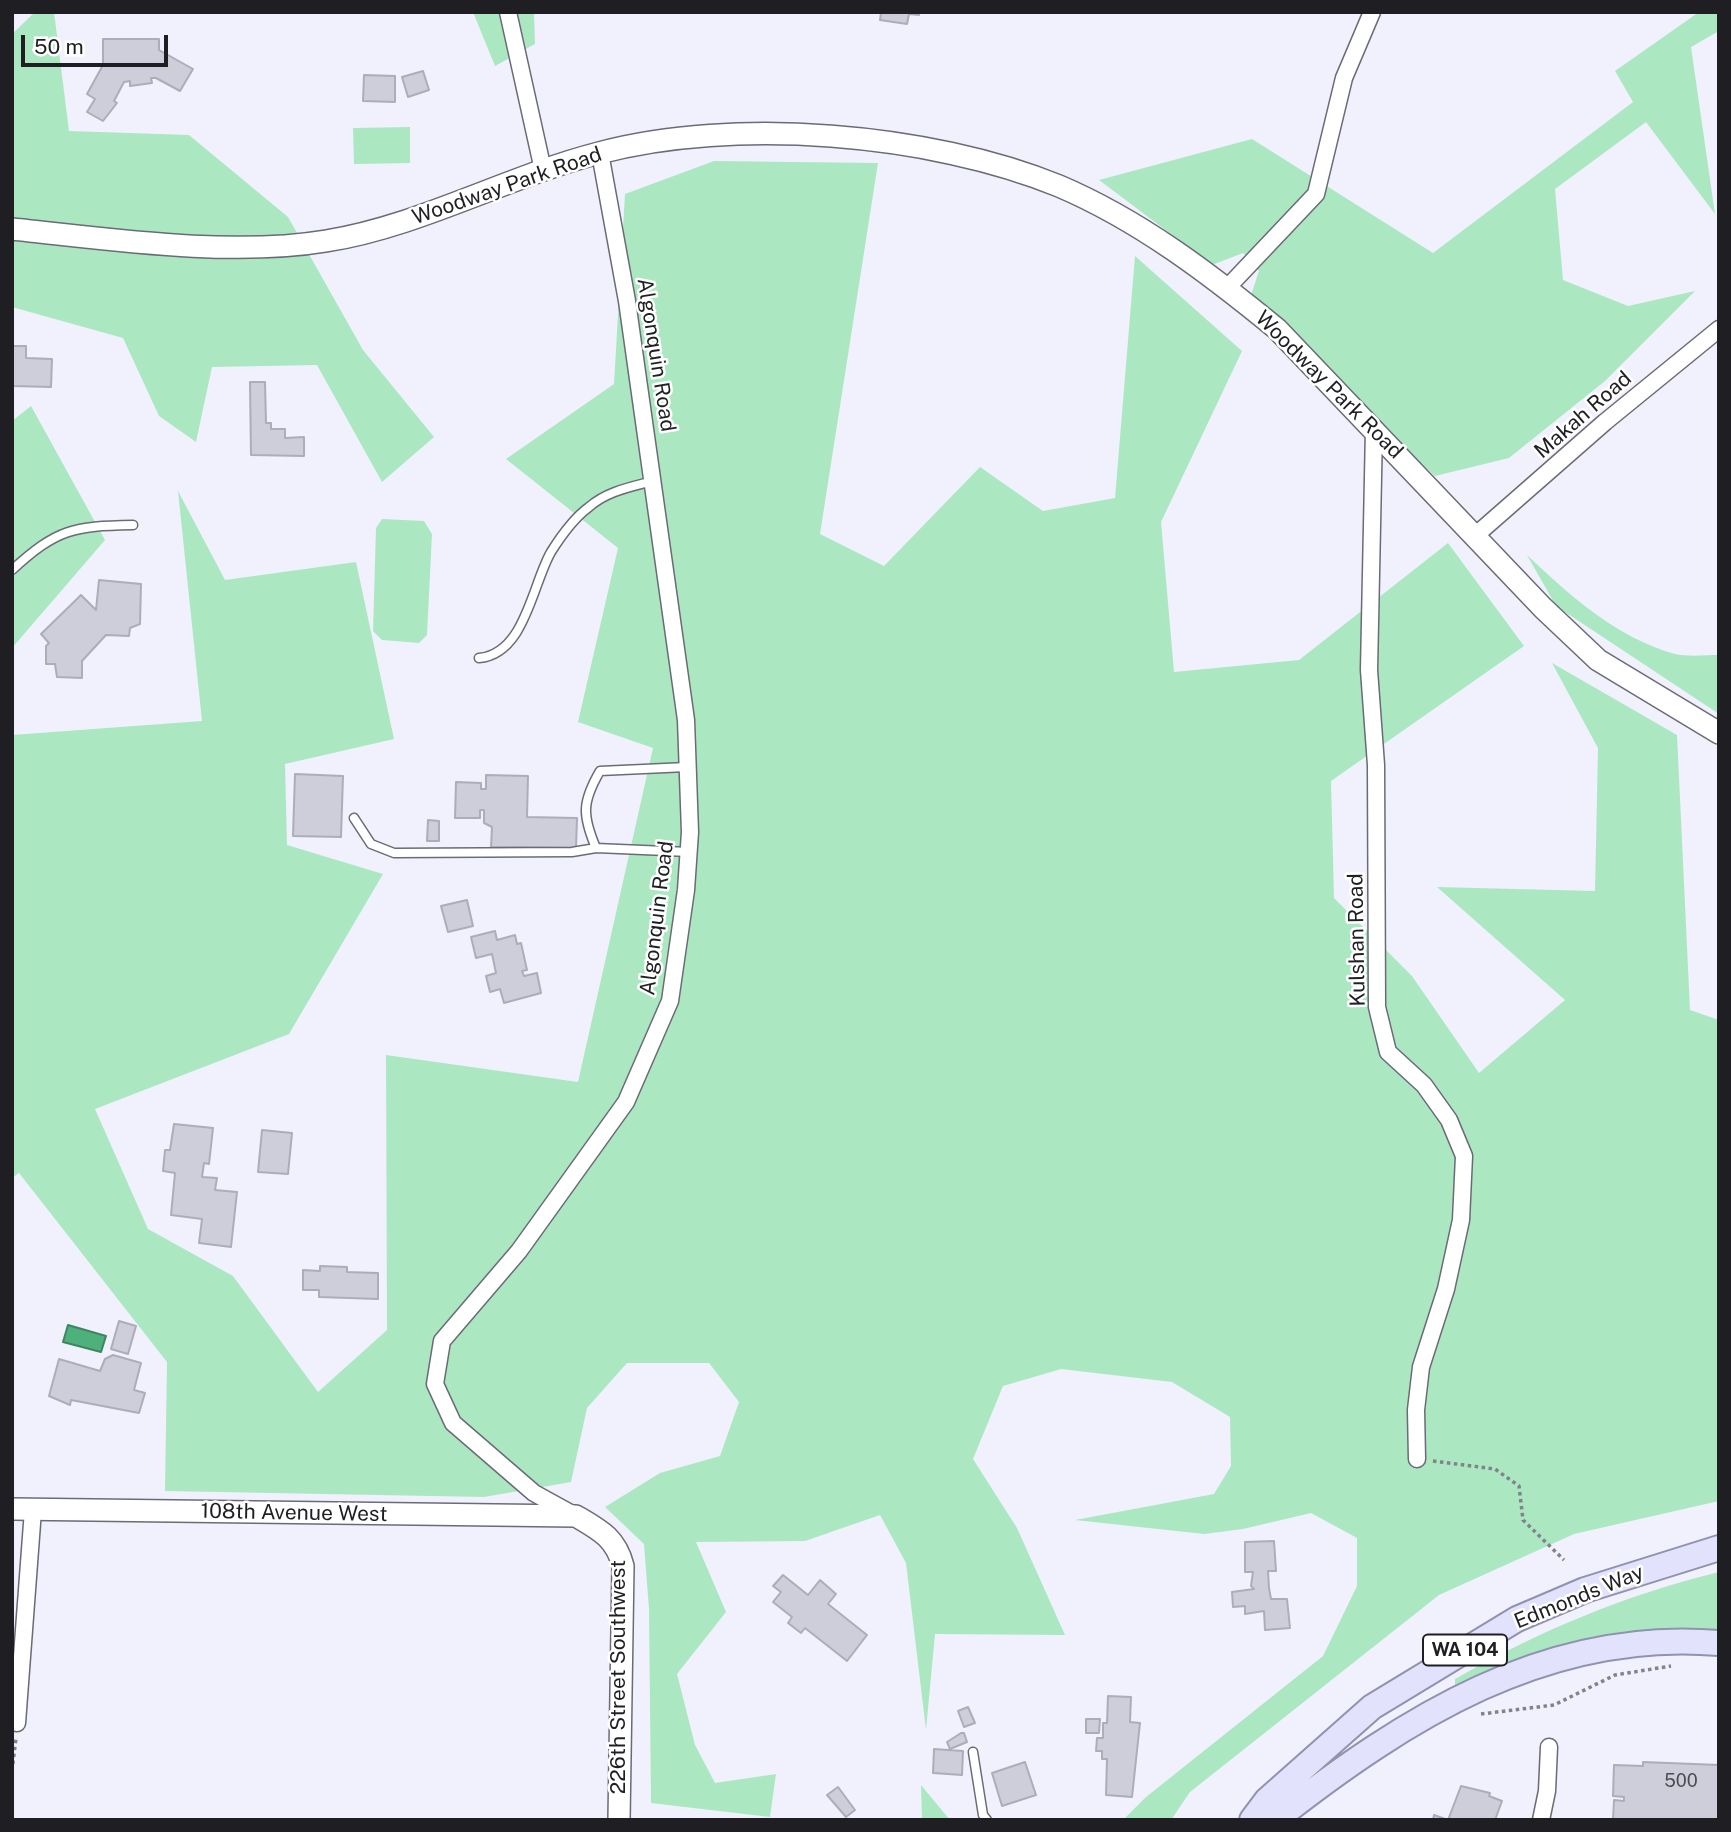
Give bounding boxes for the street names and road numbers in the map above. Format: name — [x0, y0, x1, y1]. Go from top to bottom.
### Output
street label: Woodway Park Road — [409, 142, 605, 230]
street label: Algonquin Road — [631, 276, 681, 434]
street label: Woodway Park Road — [1250, 306, 1408, 464]
street label: Makah Road — [1529, 366, 1637, 464]
street label: Algonquin Road — [635, 839, 679, 997]
street label: Kulshan Road — [1343, 873, 1371, 1007]
street label: 108th Avenue West — [200, 1499, 388, 1527]
street label: 226th Street Southwest — [606, 1560, 632, 1794]
street label: Edmonds Way — [1511, 1560, 1647, 1634]
road number: WA 104 — [1423, 1634, 1507, 1666]

